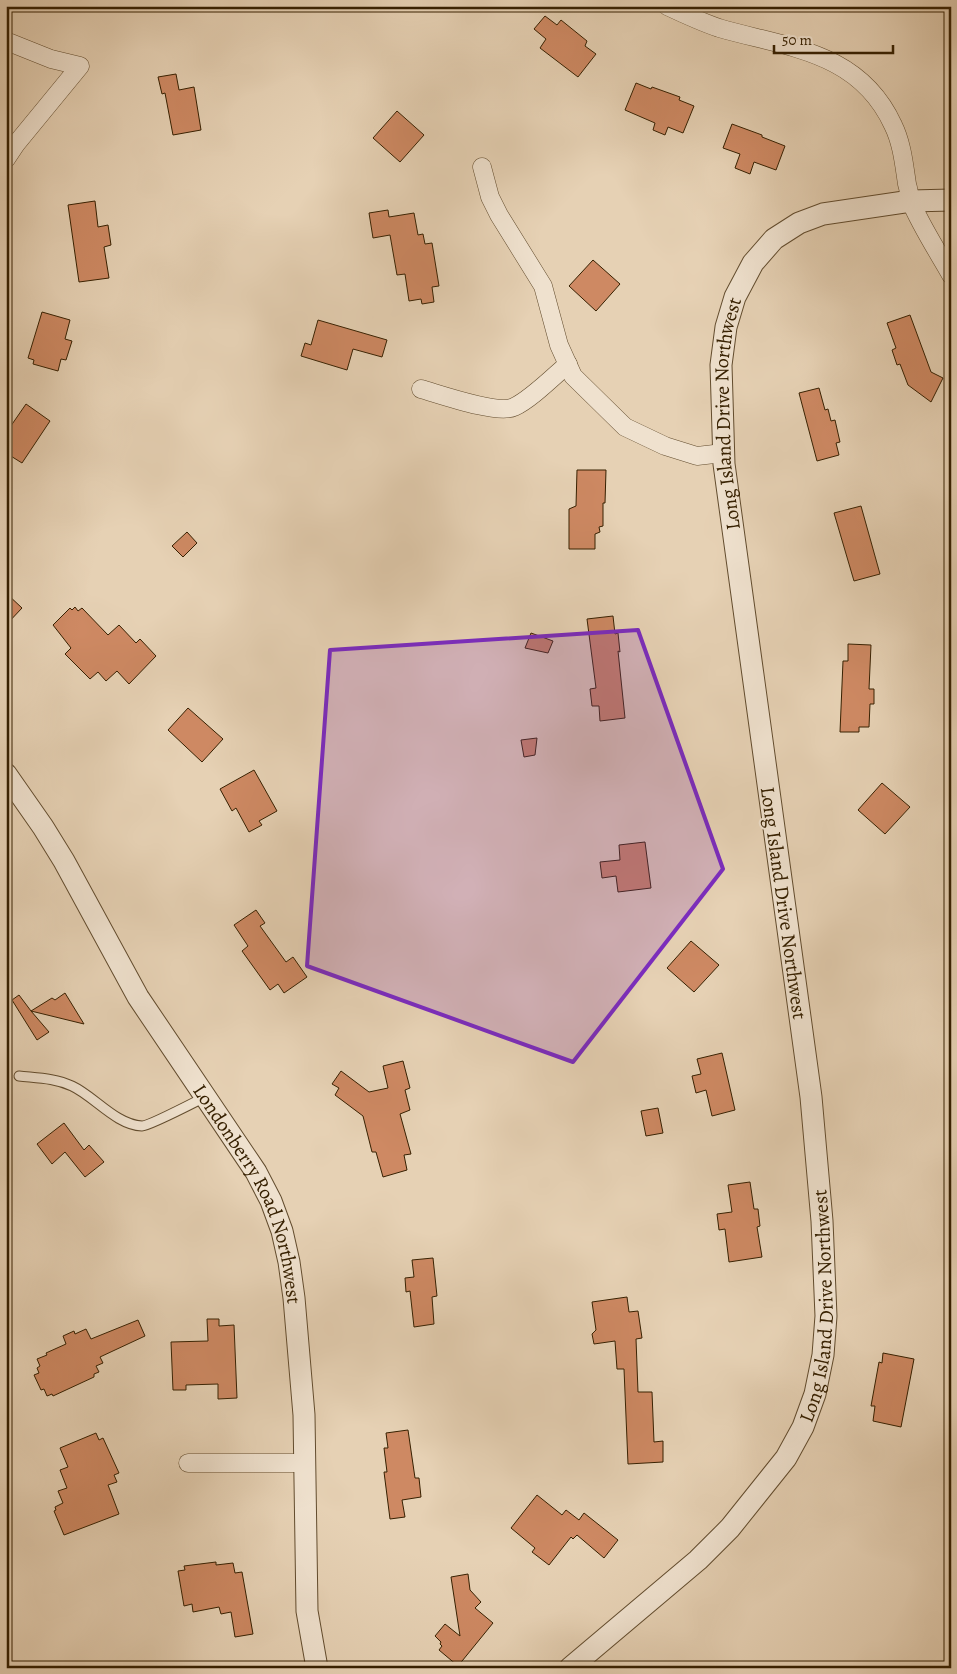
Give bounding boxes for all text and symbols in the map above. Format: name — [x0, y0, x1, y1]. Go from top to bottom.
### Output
scale bar — [774, 22, 893, 54]
text: 50 m — [782, 30, 812, 50]
street label: Long Island Drive Northwest — [708, 293, 748, 532]
street label: Long Island Drive Northwest — [754, 785, 813, 1021]
street label: Londonberry Road Northwest — [187, 1079, 307, 1305]
street label: Long Island Drive Northwest — [793, 1188, 840, 1426]

